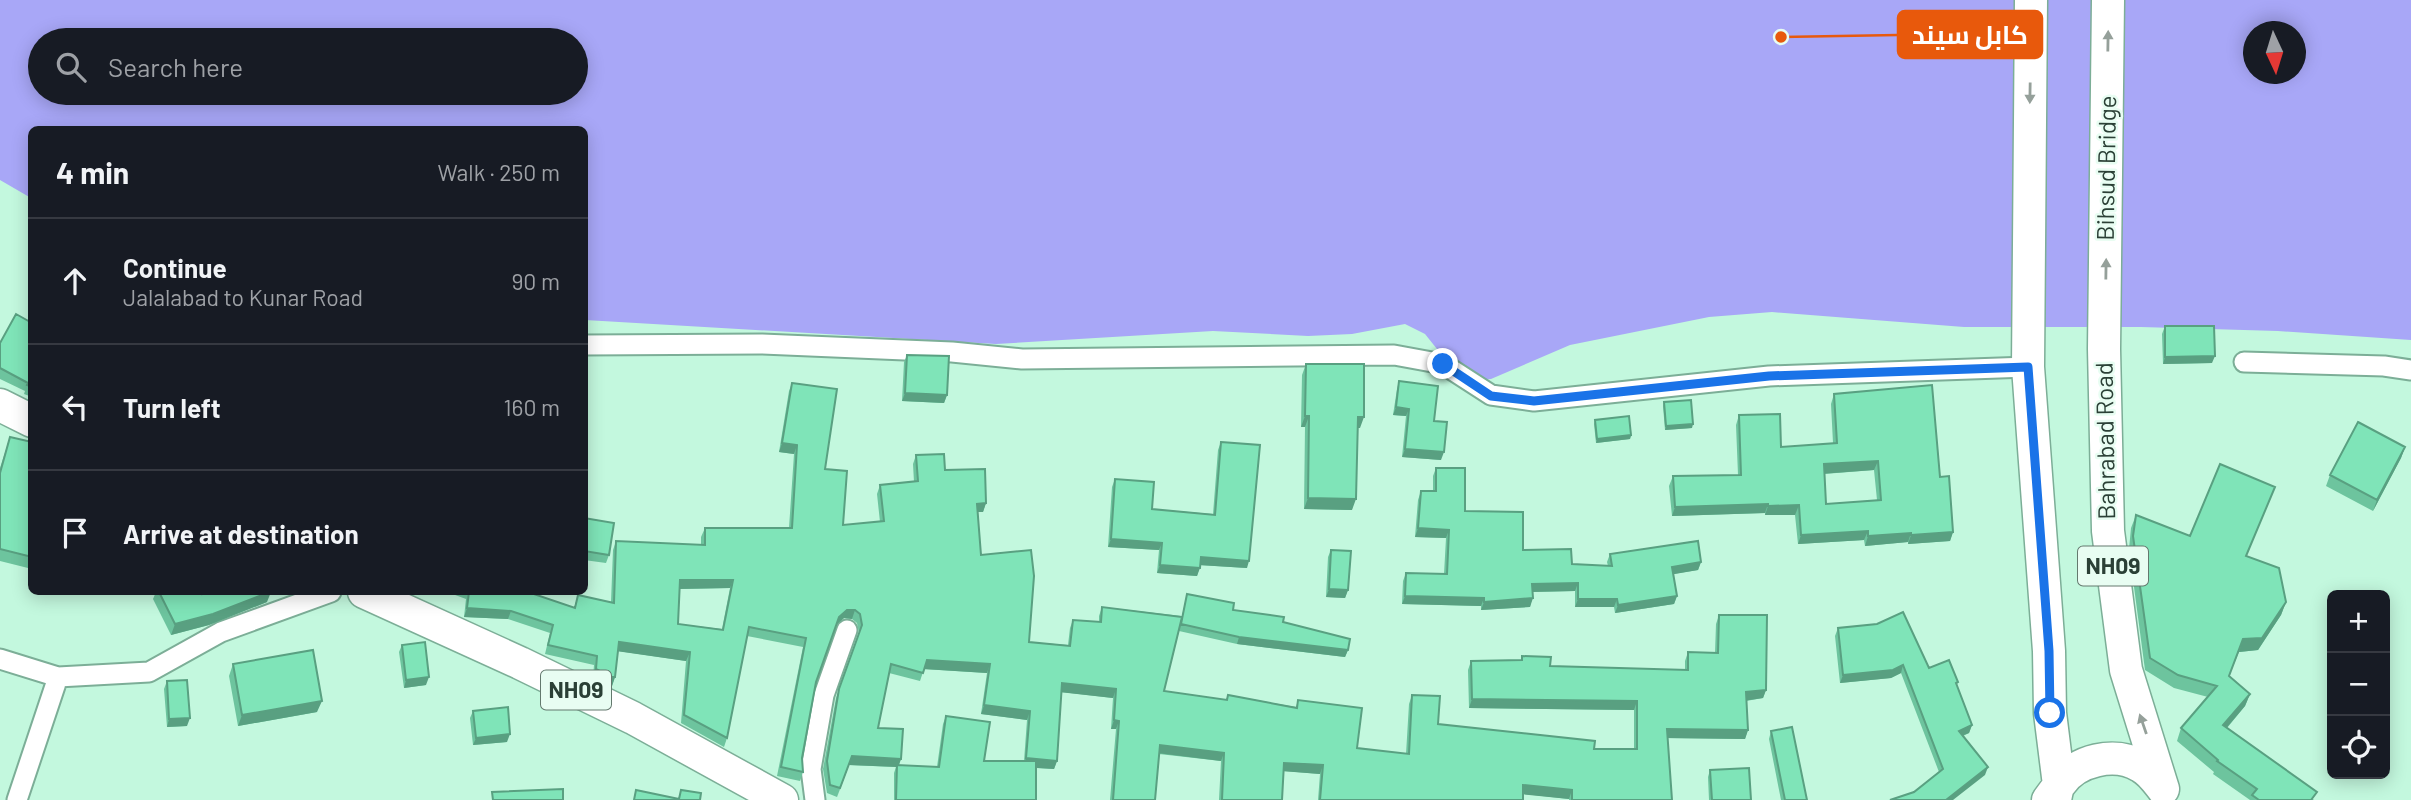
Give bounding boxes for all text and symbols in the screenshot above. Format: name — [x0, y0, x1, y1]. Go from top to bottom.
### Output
callout: کابل سيند — [1898, 11, 2042, 58]
text: کابل سيند — [1912, 18, 2028, 51]
north arrow — [2243, 21, 2306, 84]
search box — [28, 28, 588, 105]
one-way arrow — [2102, 30, 2114, 52]
icon: search — [52, 48, 90, 86]
text: Search here — [108, 51, 243, 82]
one-way arrow — [2024, 82, 2036, 104]
street label: Bihsud Bridge — [2090, 95, 2121, 241]
text: 4 min — [56, 154, 129, 190]
text: Walk · 250 m — [438, 158, 560, 186]
text: Continue — [123, 252, 227, 283]
one-way arrow — [2100, 257, 2112, 279]
icon: ahead — [56, 262, 94, 300]
text: 90 m — [511, 267, 560, 295]
text: Jalalabad to Kunar Road — [123, 283, 363, 311]
route end — [1427, 348, 1458, 379]
street label: Bahrabad Road — [2089, 362, 2120, 520]
icon: left — [56, 388, 94, 426]
text: Turn left — [123, 392, 221, 423]
text: 160 m — [503, 393, 560, 421]
icon: arrive — [56, 514, 94, 552]
text: Arrive at destination — [123, 518, 359, 549]
road number: NH09 — [2078, 546, 2148, 586]
map controls — [2327, 590, 2390, 779]
button: + — [2327, 590, 2390, 653]
button: − — [2327, 653, 2390, 716]
road number: NH09 — [541, 670, 611, 710]
route start — [2034, 697, 2065, 728]
one-way arrow — [2137, 714, 2148, 735]
button: locate — [2327, 716, 2390, 779]

